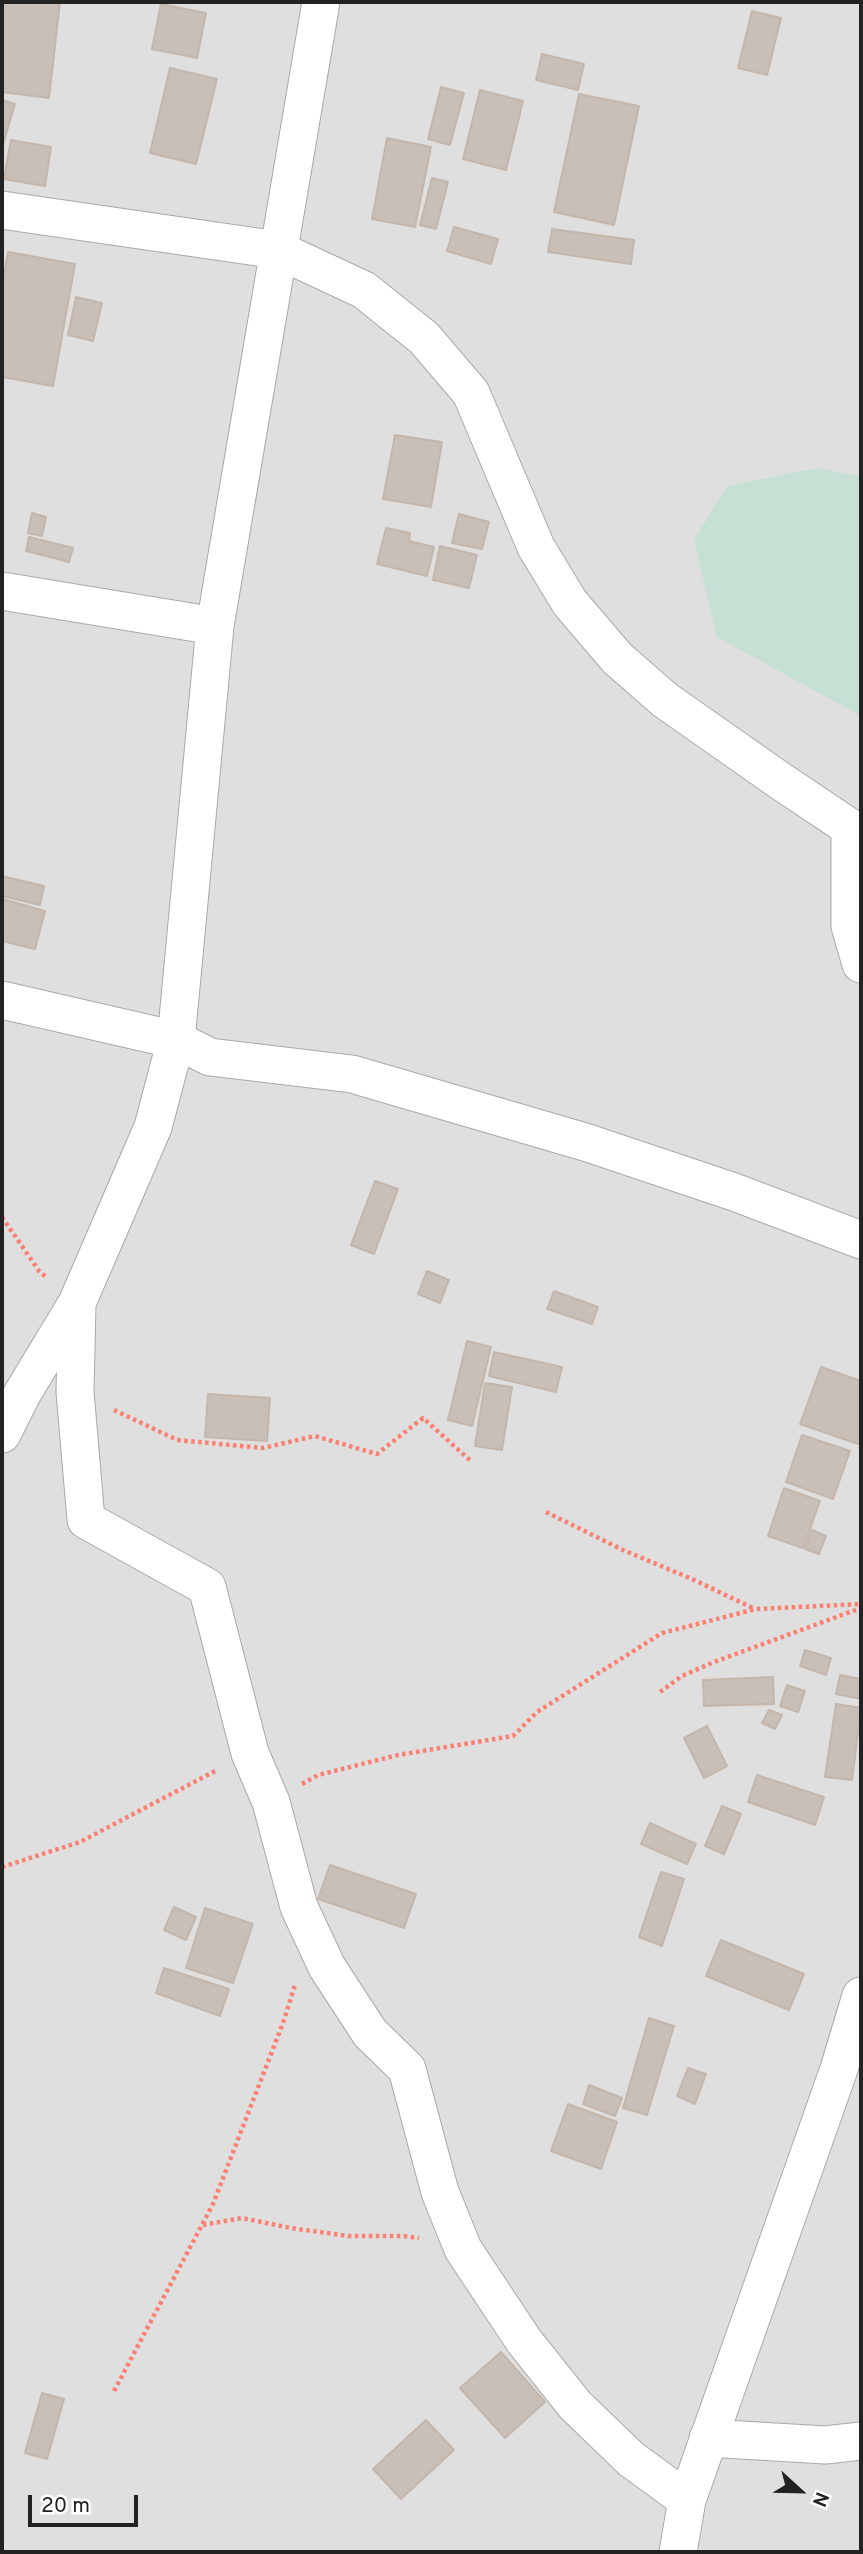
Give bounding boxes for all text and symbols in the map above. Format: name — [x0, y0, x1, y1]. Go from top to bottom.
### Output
north arrow — [765, 2456, 835, 2526]
scale bar — [32, 2480, 142, 2524]
text: N — [806, 2488, 833, 2510]
text: 20 m — [41, 2493, 90, 2520]

